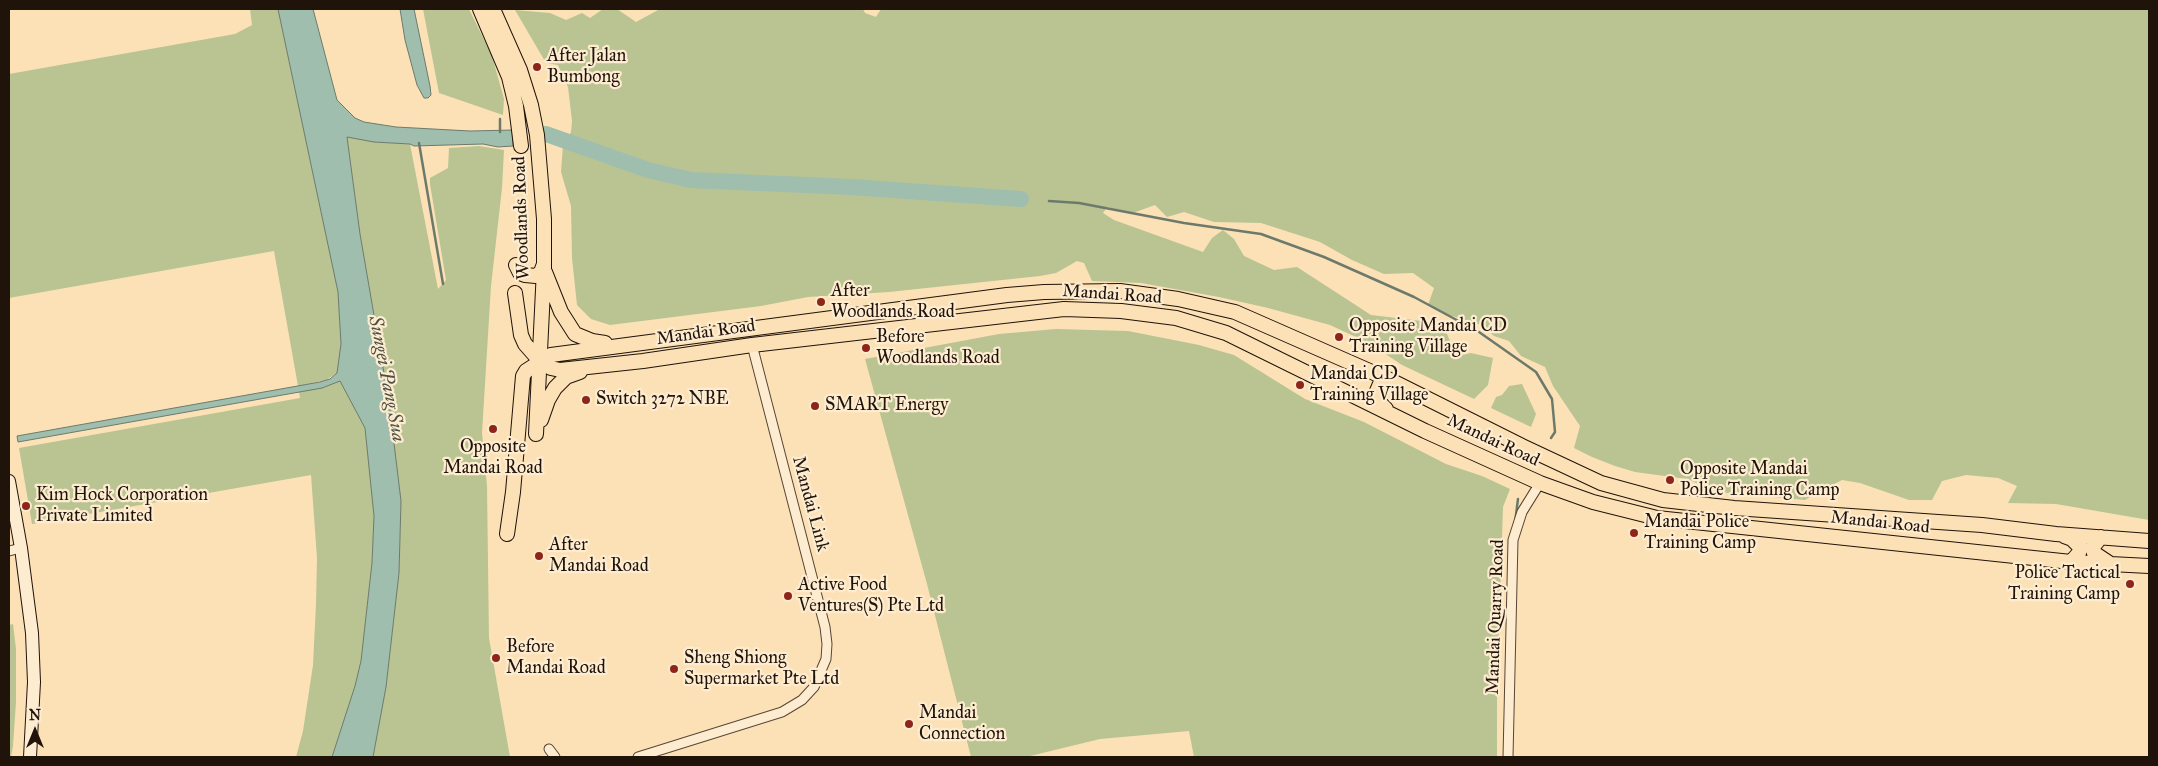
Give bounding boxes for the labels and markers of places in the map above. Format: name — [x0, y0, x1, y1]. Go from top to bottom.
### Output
place label: After Jalan Bumbong — [547, 46, 626, 88]
marker: After Jalan Bumbong — [531, 61, 543, 73]
place label: After Woodlands Road — [831, 281, 955, 324]
marker: After Woodlands Road — [815, 296, 827, 308]
place label: Opposite Mandai CD Training Village — [1349, 316, 1507, 358]
place label: Before Woodlands Road — [876, 327, 1000, 369]
marker: Opposite Mandai CD Training Village — [1333, 331, 1345, 343]
marker: Before Woodlands Road — [860, 342, 872, 354]
place label: Mandai CD Training Village — [1310, 364, 1429, 406]
marker: Mandai CD Training Village — [1294, 379, 1306, 391]
place label: Switch 3272 NBE — [596, 389, 729, 411]
marker: Switch 3272 NBE — [580, 394, 592, 406]
place label: SMART Energy — [825, 395, 948, 417]
marker: SMART Energy — [809, 400, 821, 412]
marker: Opposite Mandai Road — [487, 423, 499, 435]
place label: Opposite Mandai Road — [443, 437, 543, 479]
place label: Opposite Mandai Police Training Camp — [1680, 459, 1840, 502]
marker: Opposite Mandai Police Training Camp — [1664, 474, 1676, 486]
place label: Kim Hock Corporation Private Limited — [36, 485, 208, 528]
marker: Kim Hock Corporation Private Limited — [20, 500, 32, 512]
place label: Mandai Police Training Camp — [1644, 512, 1756, 554]
marker: Mandai Police Training Camp — [1628, 527, 1640, 539]
place label: After Mandai Road — [549, 535, 649, 578]
marker: After Mandai Road — [533, 550, 545, 562]
place label: Police Tactical Training Camp — [2008, 563, 2120, 606]
place label: Active Food Ventures(S) Pte Ltd — [798, 575, 944, 618]
marker: Police Tactical Training Camp — [2124, 578, 2136, 590]
marker: Active Food Ventures(S) Pte Ltd — [782, 590, 794, 602]
place label: Before Mandai Road — [506, 637, 606, 680]
place label: Sheng Shiong Supermarket Pte Ltd — [684, 648, 839, 691]
marker: Before Mandai Road — [490, 652, 502, 664]
marker: Sheng Shiong Supermarket Pte Ltd — [668, 663, 680, 675]
place label: Mandai Connection — [919, 703, 1005, 746]
marker: Mandai Connection — [903, 718, 915, 730]

